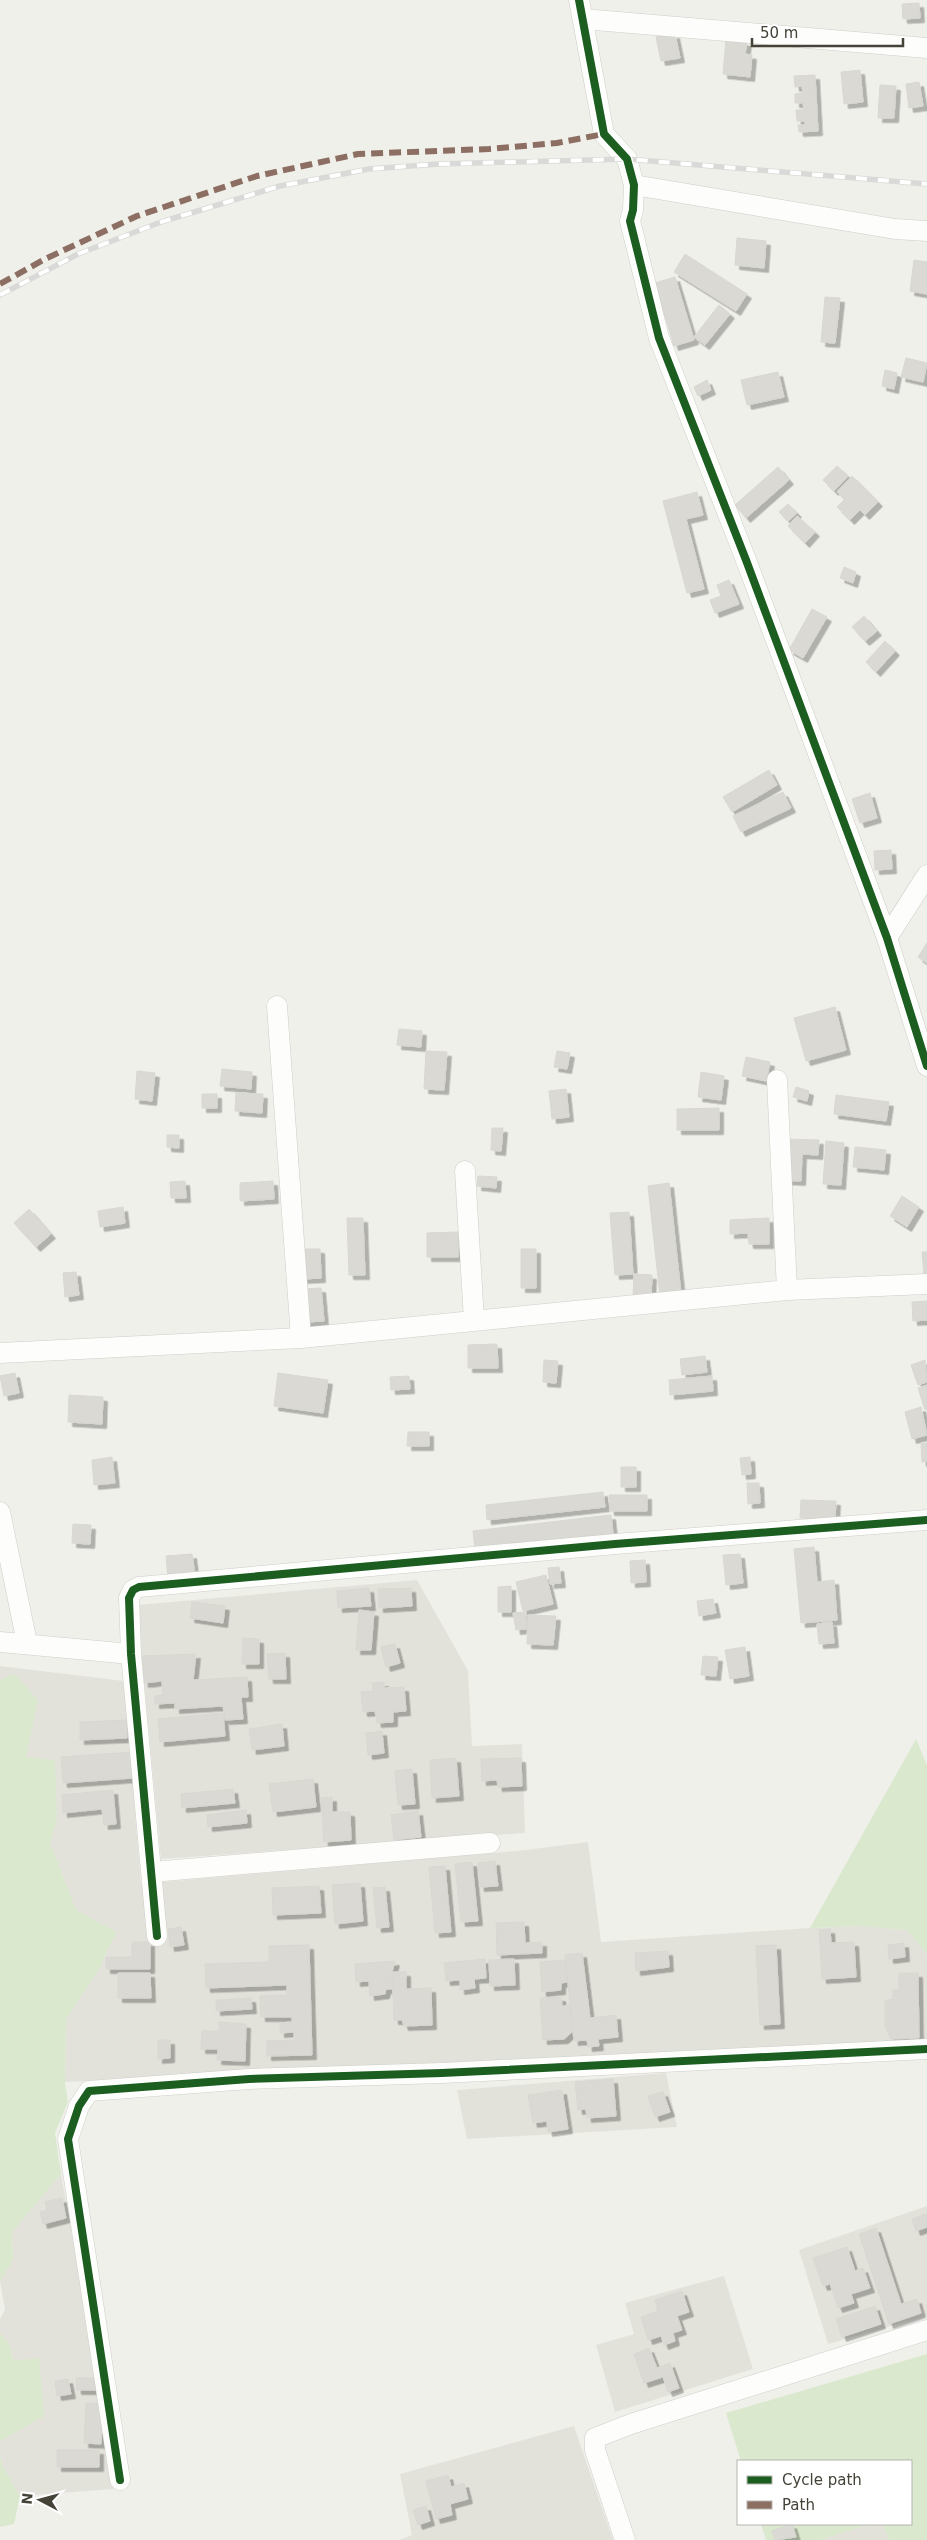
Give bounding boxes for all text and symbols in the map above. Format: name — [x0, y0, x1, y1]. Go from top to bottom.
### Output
scale bar — [752, 15, 903, 47]
text: 50 m — [760, 24, 798, 42]
legend — [737, 2460, 912, 2525]
text: Cycle path — [782, 2471, 862, 2489]
north arrow — [15, 2475, 65, 2525]
text: N — [19, 2492, 36, 2505]
text: Path — [782, 2496, 815, 2514]

